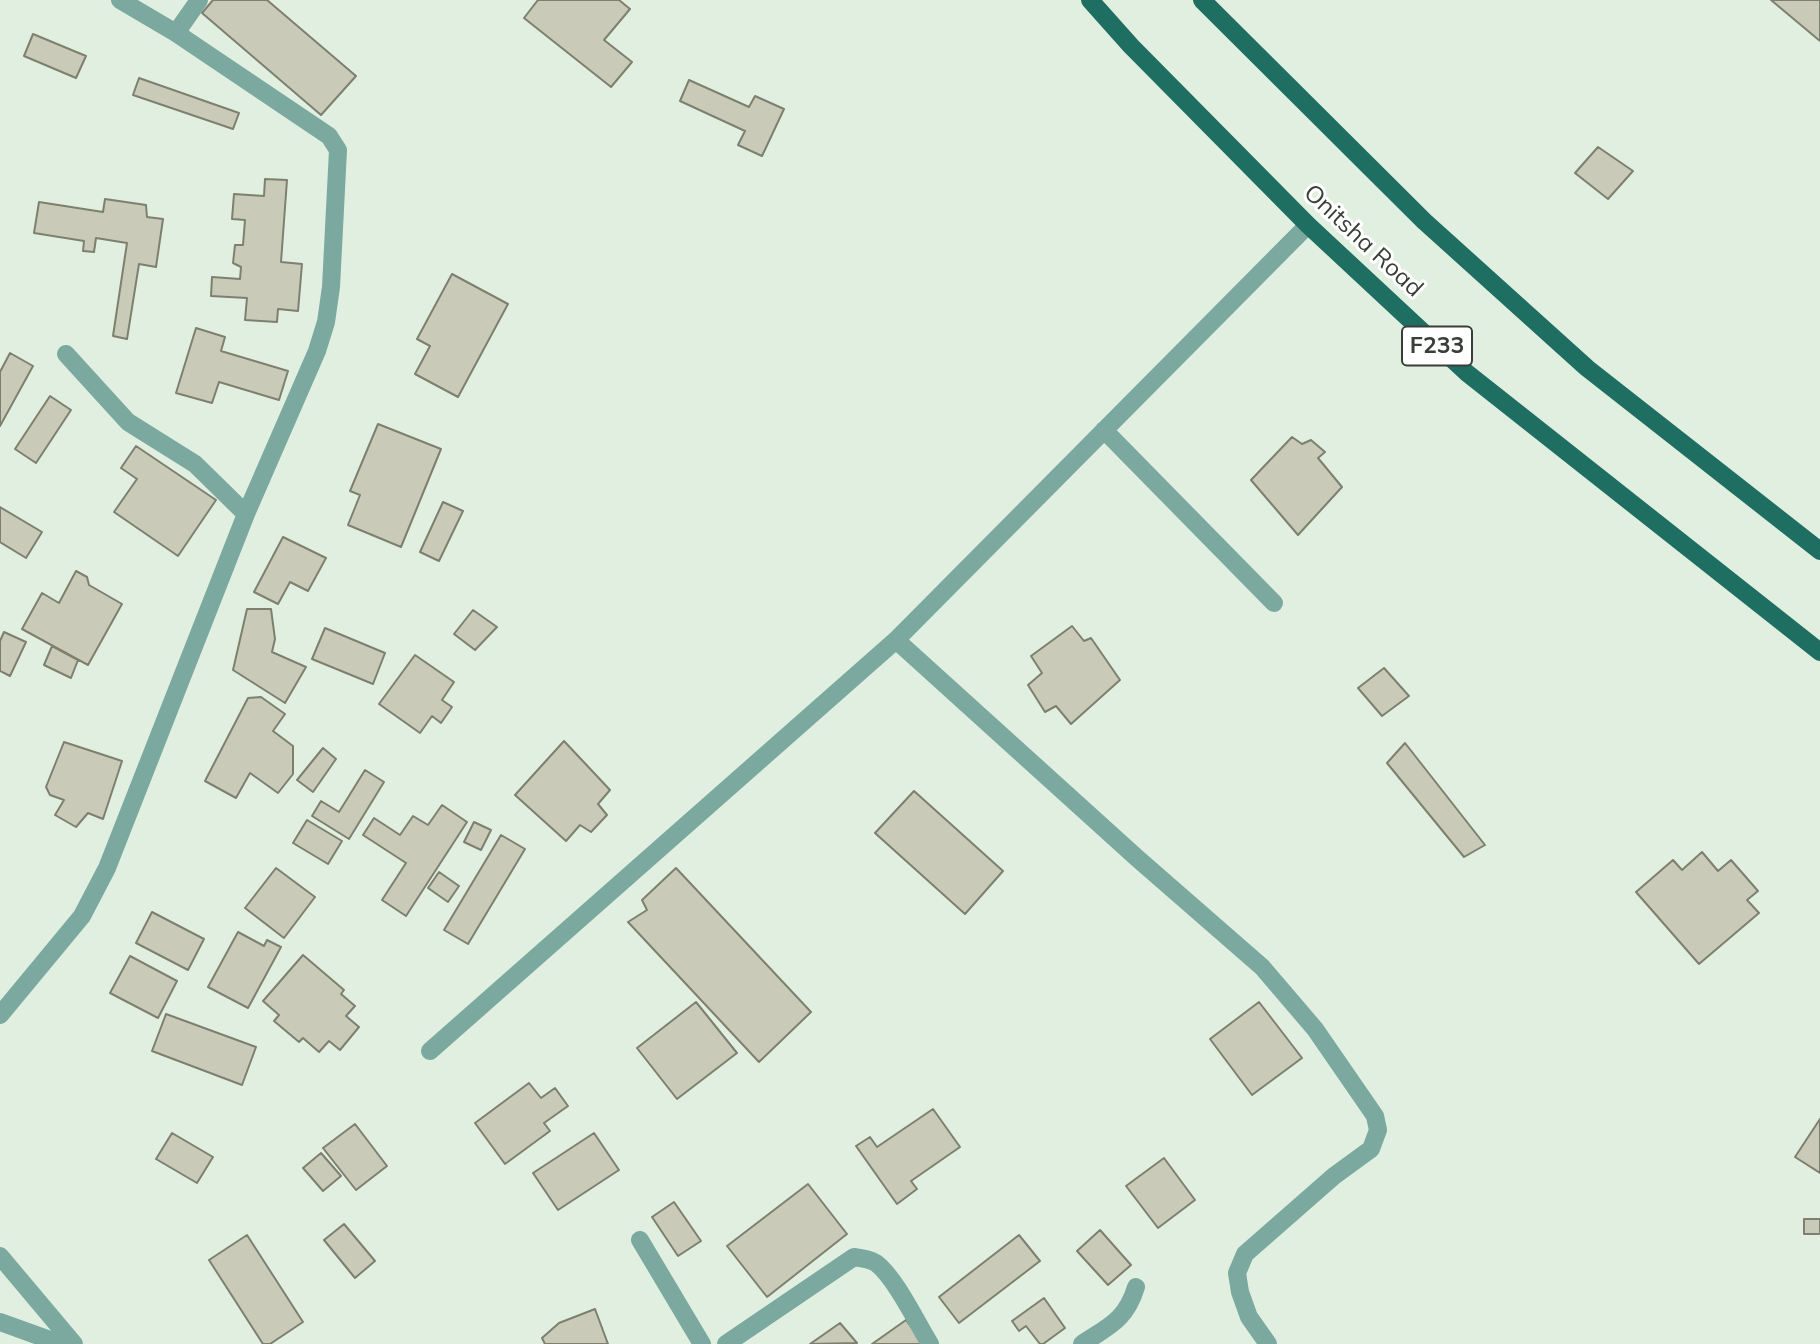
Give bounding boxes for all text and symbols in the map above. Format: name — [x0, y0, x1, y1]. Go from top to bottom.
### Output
street label: Onitsha Road — [1298, 179, 1428, 303]
road number: F233 — [1402, 326, 1472, 366]

